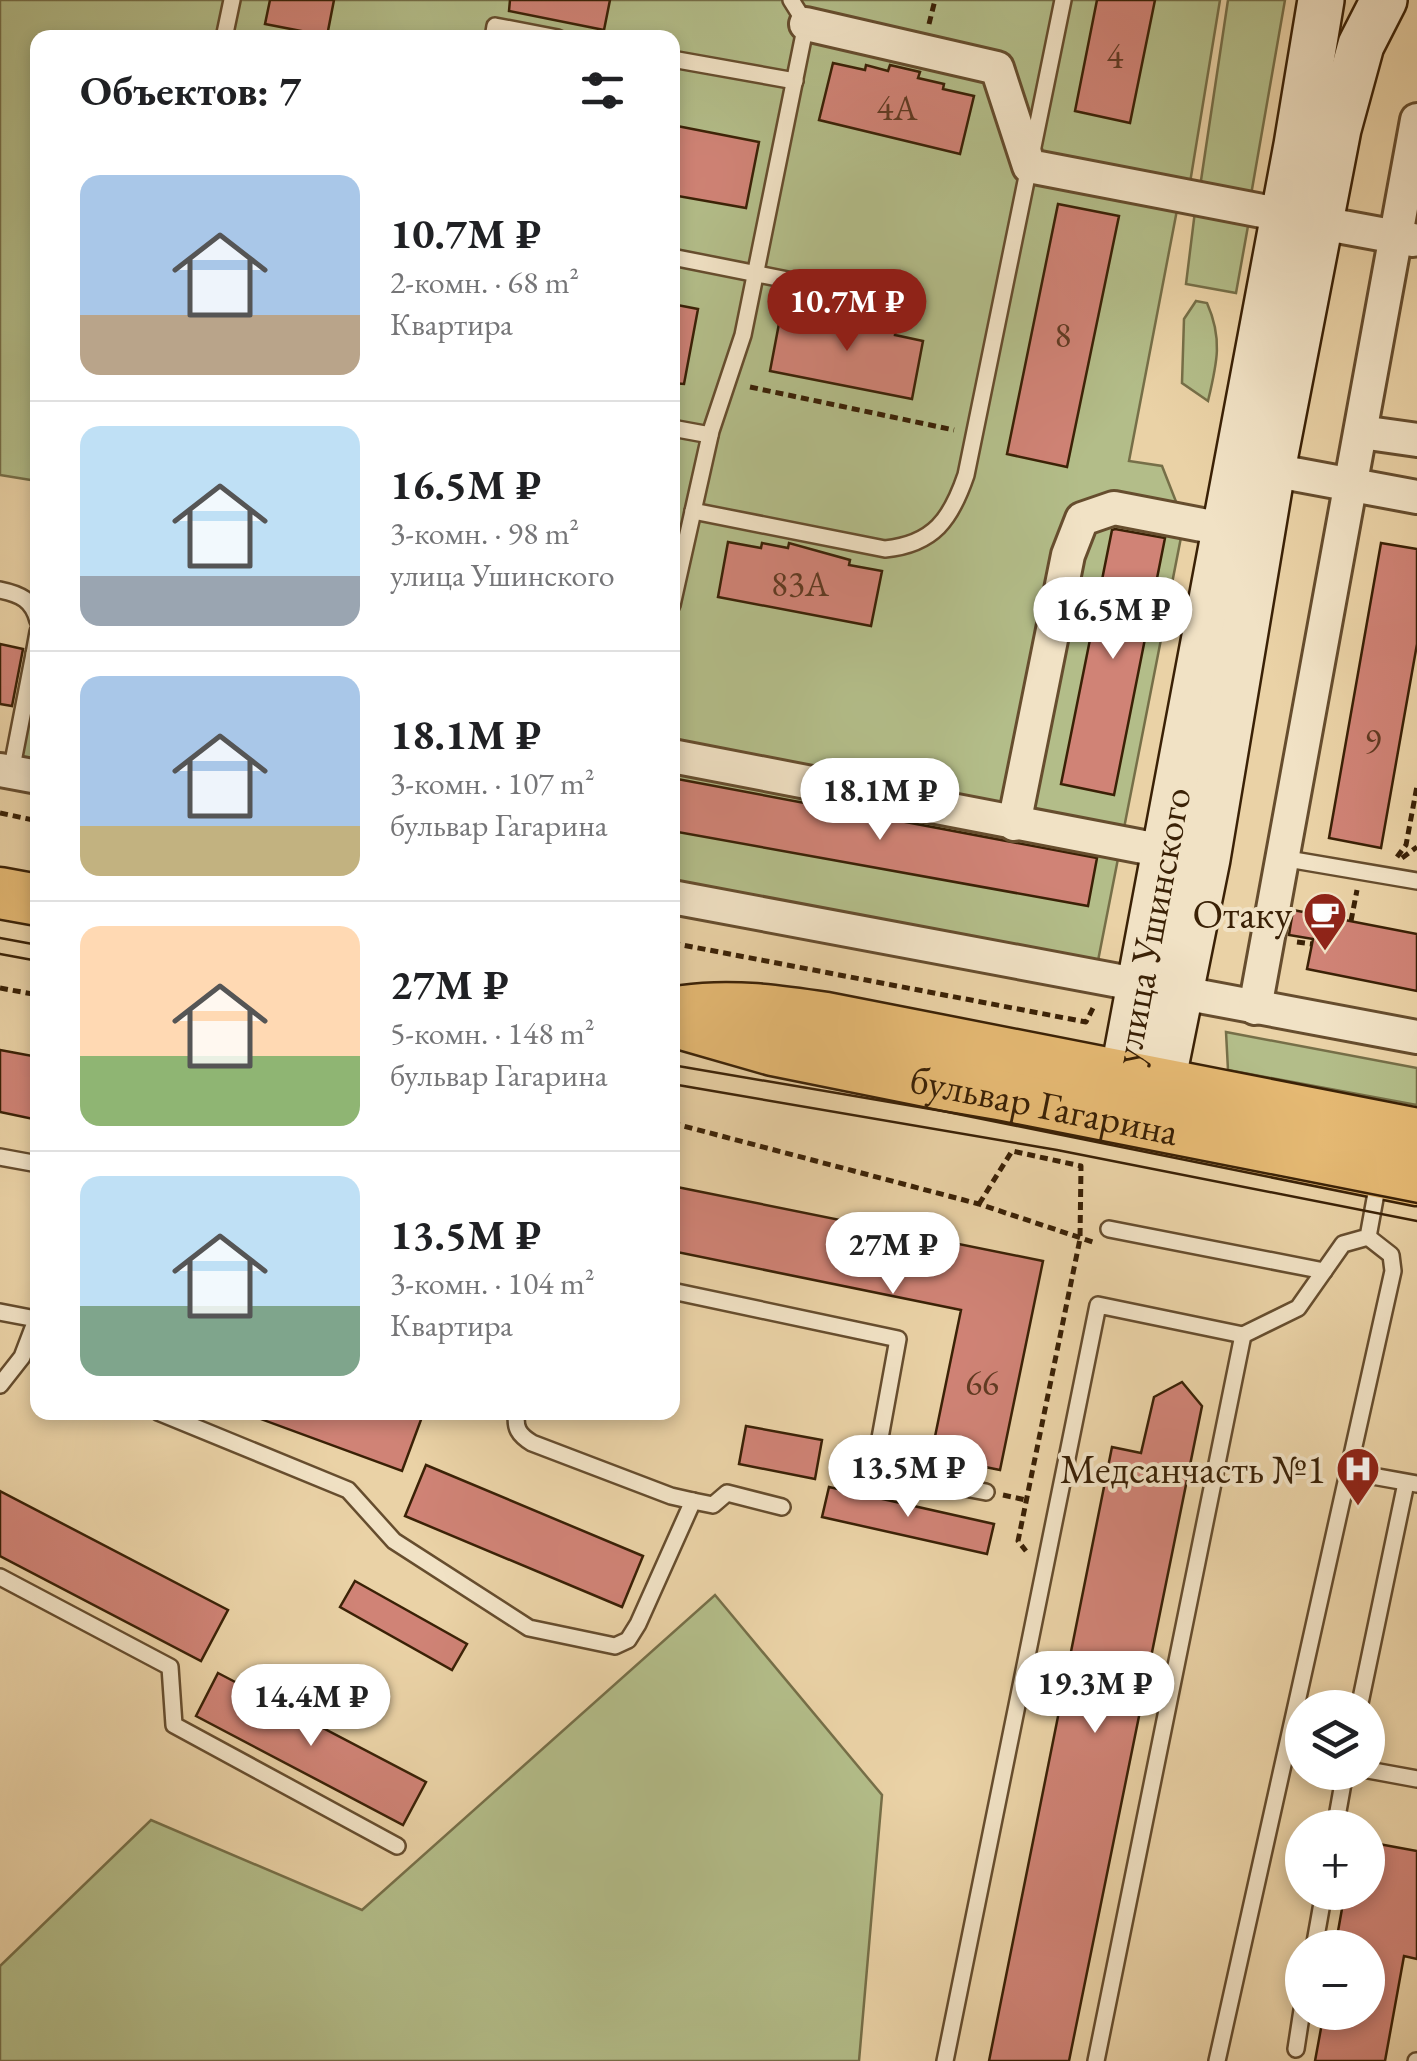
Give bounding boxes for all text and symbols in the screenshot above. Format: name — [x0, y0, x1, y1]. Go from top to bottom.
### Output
house number: 4 — [1107, 33, 1124, 78]
text: Объектов: 7 — [80, 63, 301, 118]
icon: filters — [575, 63, 630, 118]
house number: 4А — [876, 85, 918, 130]
text: 10.7M ₽ — [390, 206, 541, 261]
icon: home — [160, 215, 280, 335]
text: 2-комн. · 68 m² — [390, 261, 579, 303]
pin: 10.7M ₽ — [755, 269, 939, 354]
text: 10.7M ₽ — [789, 280, 905, 322]
text: Квартира — [390, 303, 513, 345]
house number: 8 — [1055, 312, 1071, 357]
text: 16.5M ₽ — [390, 457, 541, 512]
icon: home — [160, 466, 280, 586]
text: 3-комн. · 98 m² — [390, 512, 579, 554]
text: улица Ушинского — [390, 554, 615, 596]
house number: 83А — [771, 561, 830, 606]
pin: 16.5M ₽ — [1021, 577, 1205, 662]
text: 16.5M ₽ — [1055, 588, 1171, 630]
text: 18.1M ₽ — [390, 707, 541, 762]
icon: home — [160, 716, 280, 836]
house number: 9 — [1365, 718, 1382, 763]
pin: 18.1M ₽ — [788, 758, 972, 843]
text: 3-комн. · 107 m² — [390, 762, 595, 804]
text: 18.1M ₽ — [822, 769, 938, 811]
street label: улица Ушинского — [1100, 783, 1202, 1068]
text: бульвар Гагарина — [390, 804, 608, 846]
place label: Отаку — [1192, 888, 1292, 940]
cafe icon: Отаку — [1302, 891, 1348, 952]
text: 27M ₽ — [390, 957, 509, 1012]
icon: home — [160, 966, 280, 1086]
text: 5-комн. · 148 m² — [390, 1012, 595, 1054]
street label: бульвар Гагарина — [906, 1052, 1183, 1157]
text: бульвар Гагарина — [390, 1054, 608, 1096]
text: 13.5M ₽ — [390, 1207, 541, 1262]
pin: 27M ₽ — [823, 1212, 963, 1297]
icon: home — [160, 1216, 280, 1336]
text: 27M ₽ — [848, 1223, 938, 1265]
text: 3-комн. · 104 m² — [390, 1262, 595, 1304]
text: Квартира — [390, 1304, 513, 1346]
house number: 66 — [965, 1360, 999, 1405]
pin: 13.5M ₽ — [816, 1435, 1000, 1520]
place label: Медсанчасть №1 — [1060, 1443, 1326, 1495]
text: 13.5M ₽ — [850, 1446, 966, 1488]
hospital icon: Медсанчасть №1 — [1335, 1446, 1381, 1507]
pin: 19.3M ₽ — [1003, 1651, 1187, 1736]
text: 19.3M ₽ — [1037, 1662, 1153, 1704]
pin: 14.4M ₽ — [219, 1664, 403, 1749]
text: 14.4M ₽ — [253, 1675, 369, 1717]
map controls — [1285, 1690, 1385, 2030]
button: layers — [1285, 1690, 1385, 1790]
button: + — [1285, 1810, 1385, 1910]
button: − — [1285, 1930, 1385, 2030]

